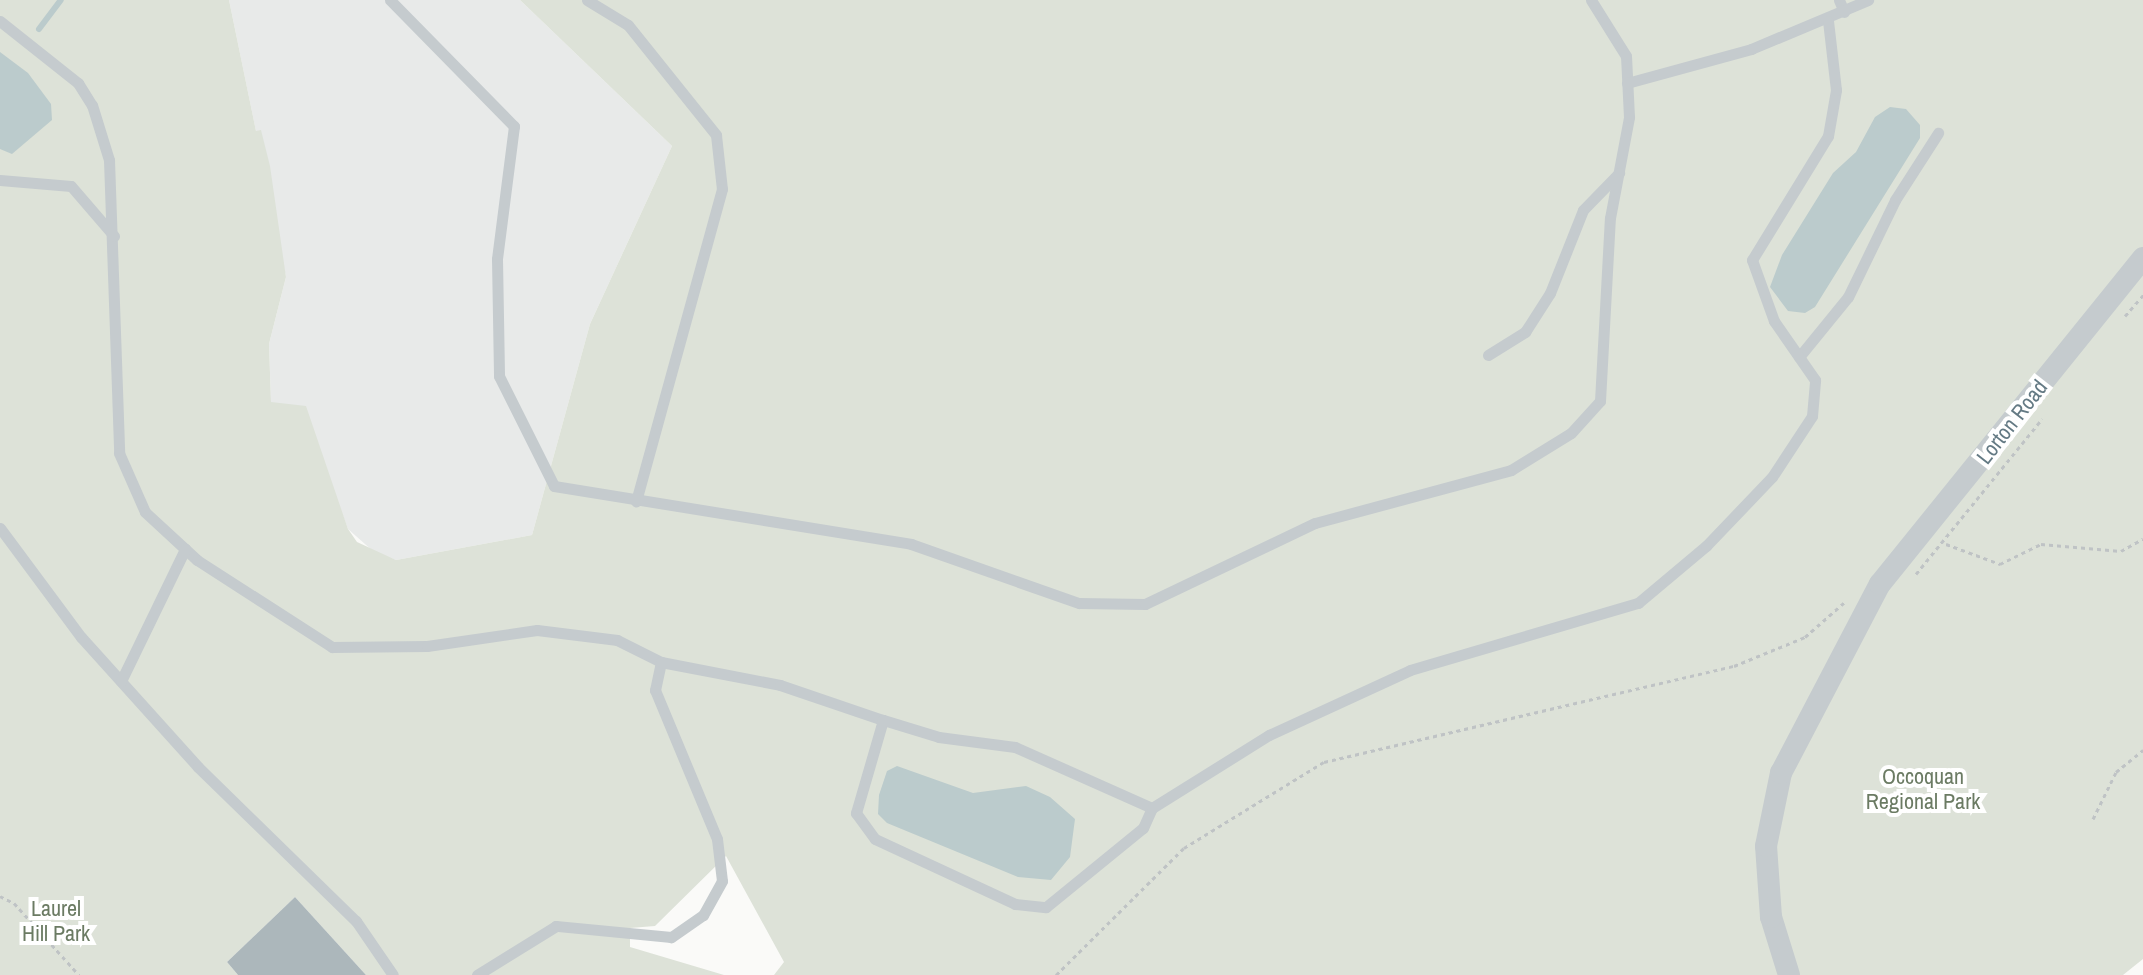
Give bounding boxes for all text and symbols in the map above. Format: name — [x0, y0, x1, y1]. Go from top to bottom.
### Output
street label: Lorton Road — [1971, 375, 2053, 469]
park label: Occoquan Regional Park — [1866, 763, 1980, 814]
park label: Laurel Hill Park — [22, 895, 90, 946]

